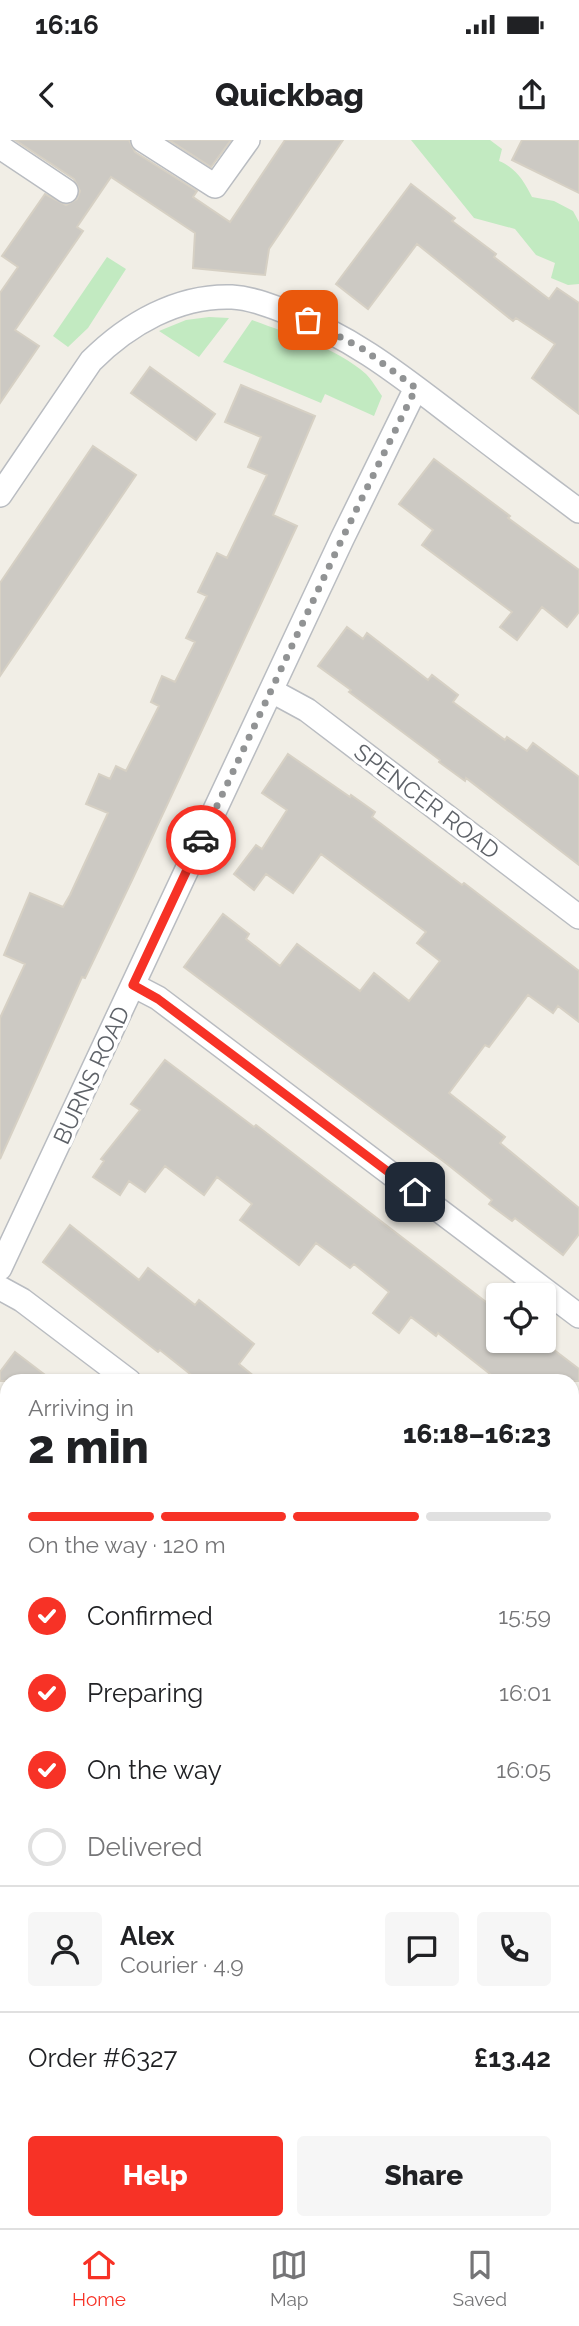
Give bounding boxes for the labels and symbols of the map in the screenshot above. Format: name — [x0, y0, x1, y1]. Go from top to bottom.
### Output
pin — [278, 290, 338, 350]
street label: SPENCER ROAD — [349, 738, 505, 864]
courier — [166, 805, 236, 875]
street label: BURNS ROAD — [47, 1002, 135, 1148]
pin — [385, 1162, 445, 1222]

